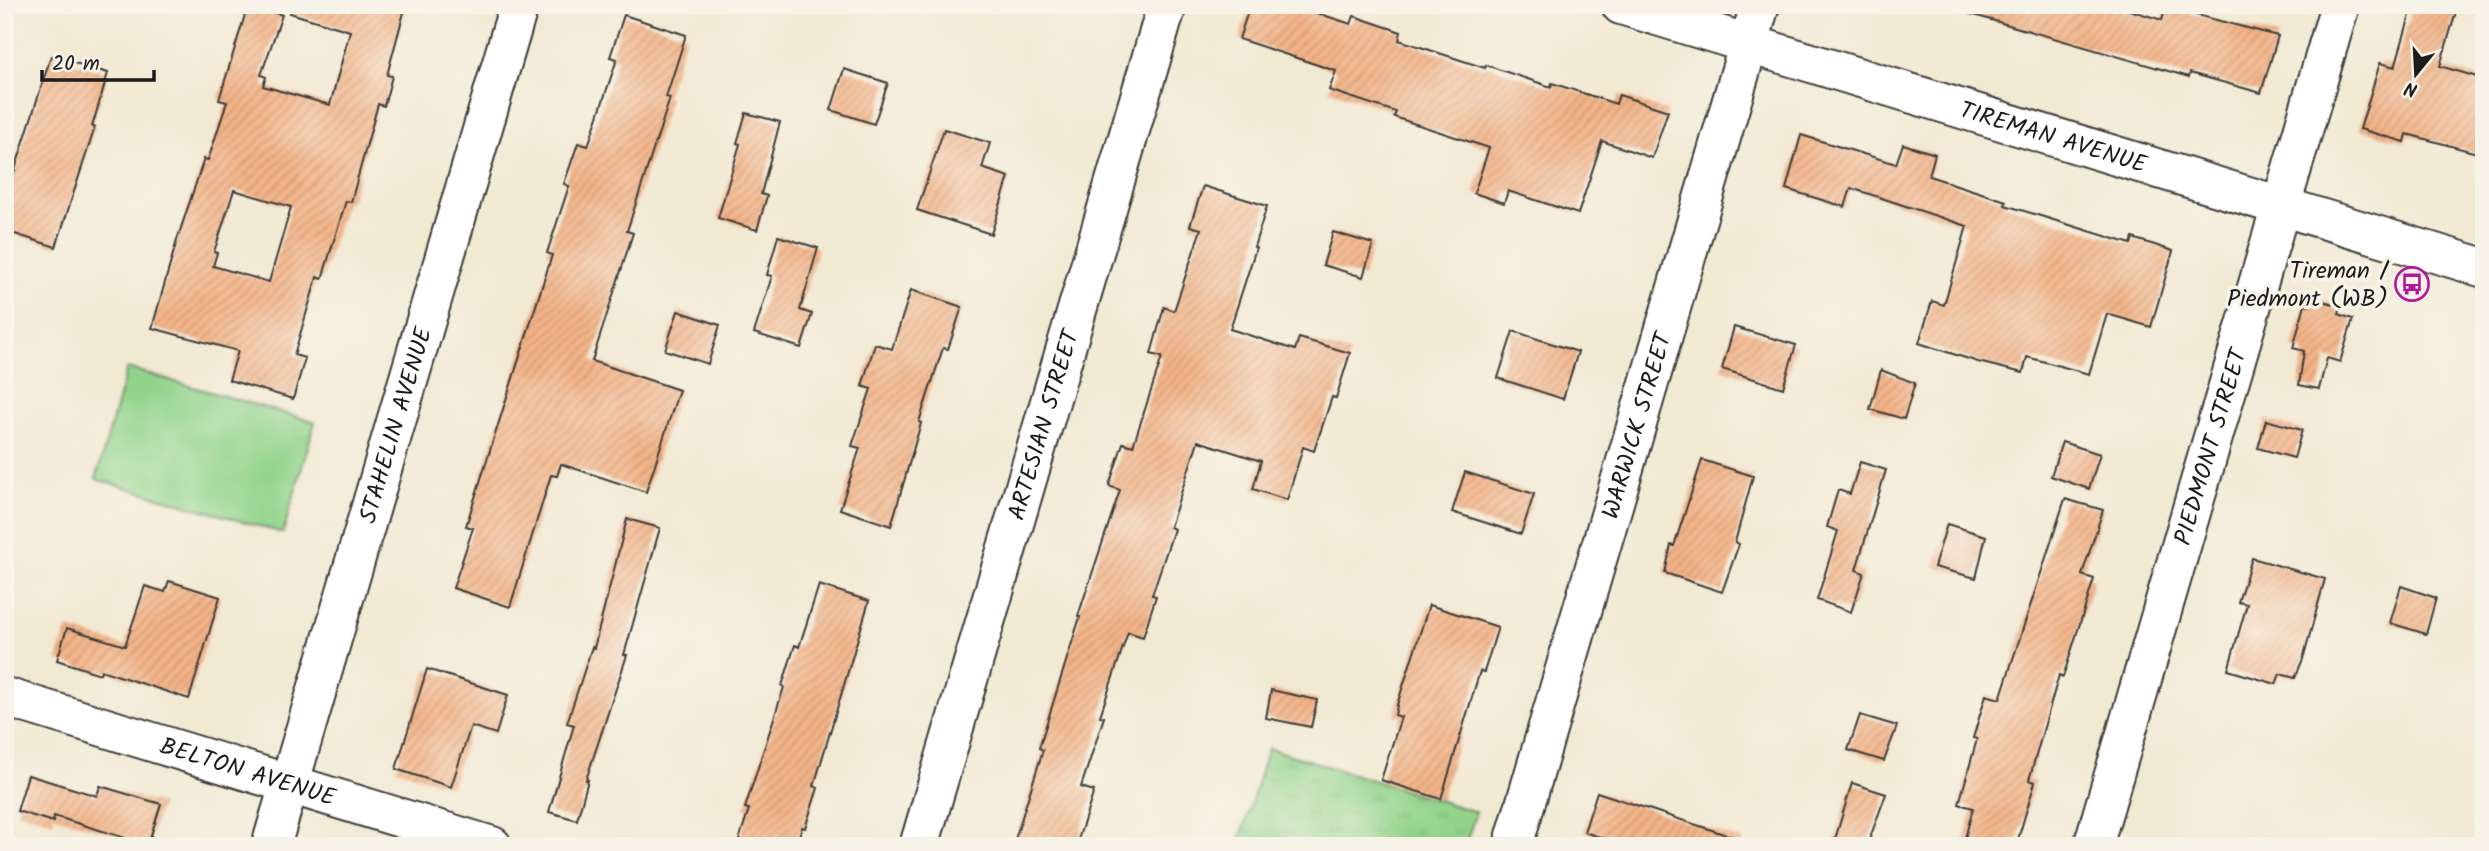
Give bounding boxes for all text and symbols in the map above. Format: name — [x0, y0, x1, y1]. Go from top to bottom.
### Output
scale bar — [42, 38, 154, 82]
north arrow — [2380, 38, 2450, 108]
text: 20 m — [52, 48, 100, 81]
text: N — [2401, 72, 2422, 104]
street label: TIREMAN AVENUE — [1955, 91, 2152, 185]
place label: Tireman / Piedmont (WB) — [2227, 252, 2389, 319]
bus stop icon: Tireman / Piedmont (WB) — [2393, 265, 2431, 303]
street label: STAHELIN AVENUE — [349, 322, 444, 528]
street label: ARTESIAN STREET — [998, 323, 1092, 525]
street label: WARWICK STREET — [1592, 326, 1684, 524]
street label: PIEDMONT STREET — [2164, 342, 2260, 550]
street label: BELTON AVENUE — [155, 727, 341, 818]

